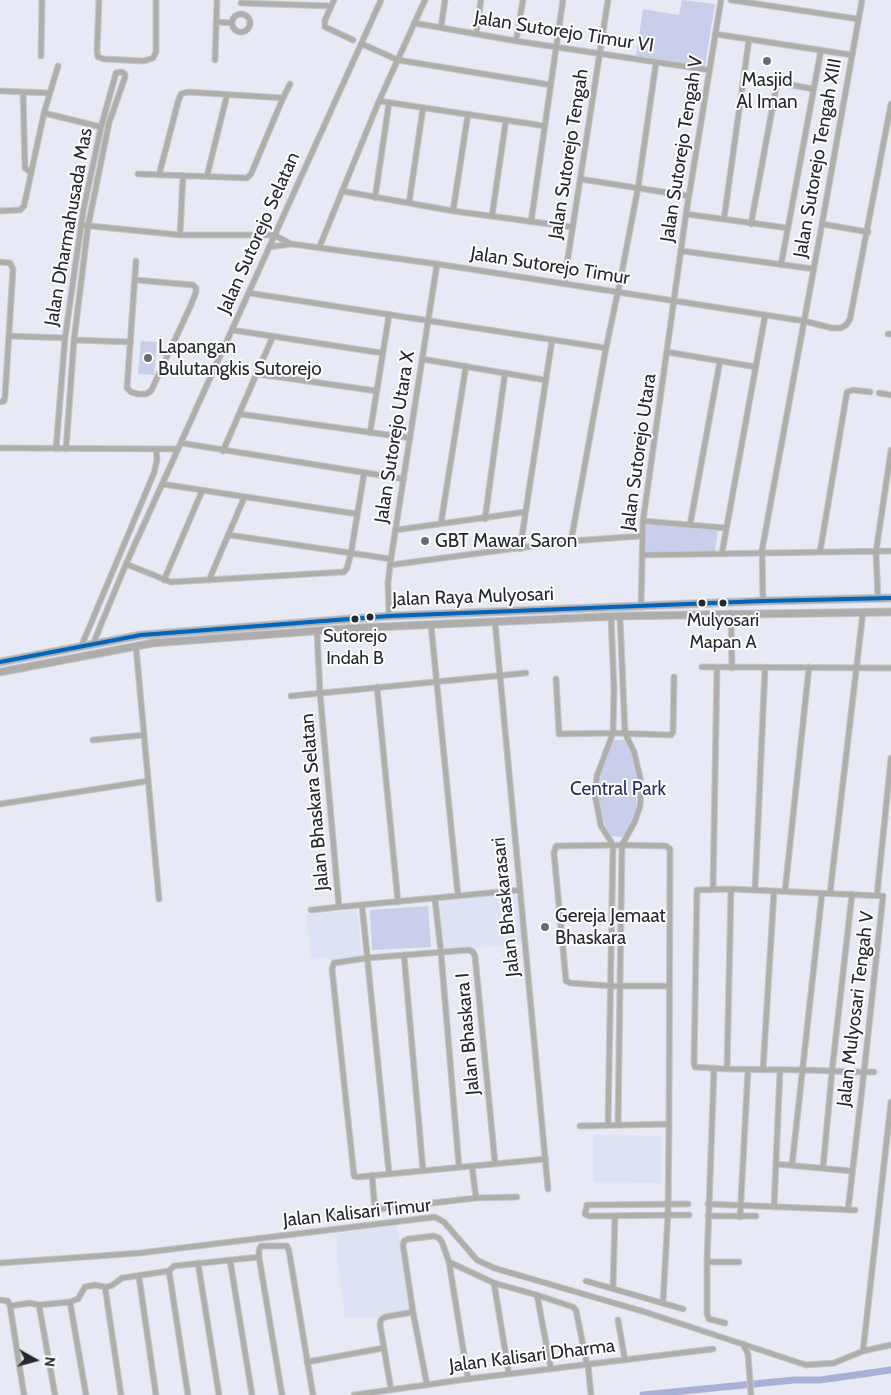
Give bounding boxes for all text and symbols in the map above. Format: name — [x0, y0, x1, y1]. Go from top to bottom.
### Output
street label: Jalan Sutorejo Timur VI — [473, 7, 655, 57]
street label: Jalan Sutorejo Tengah V — [656, 54, 708, 244]
marker: Masjid Al Iman — [761, 55, 773, 67]
street label: Jalan Sutorejo Tengah XIII — [789, 56, 847, 260]
street label: Jalan Sutorejo Tengah — [544, 67, 594, 241]
place label: Masjid Al Iman — [736, 69, 798, 113]
street label: Jalan Dharmahusada Mas — [40, 126, 98, 328]
street label: Jalan Sutorejo Selatan — [213, 149, 305, 317]
street label: Jalan Sutorejo Timur — [469, 242, 631, 290]
place label: Lapangan Bulutangkis Sutorejo — [158, 336, 322, 380]
street label: Jalan Sutorejo Utara X — [370, 349, 420, 525]
marker: Lapangan Bulutangkis Sutorejo — [142, 352, 154, 364]
street label: Jalan Sutorejo Utara — [617, 372, 661, 532]
place label: GBT Mawar Saron — [435, 530, 577, 552]
marker: GBT Mawar Saron — [419, 535, 431, 547]
street label: Jalan Raya Mulyosari — [392, 583, 554, 611]
unlabelled marker — [697, 598, 707, 608]
marker: Mulyosari Mapan A — [718, 598, 728, 608]
place label: Mulyosari Mapan A — [687, 610, 759, 652]
unlabelled marker — [365, 612, 375, 622]
marker: Sutorejo Indah B — [350, 614, 360, 624]
place label: Sutorejo Indah B — [323, 626, 387, 669]
street label: Jalan Bhaskara Selatan — [296, 712, 334, 892]
park label: Central Park — [570, 778, 666, 800]
street label: Jalan Bhaskarasari — [487, 836, 525, 978]
place label: Gereja Jemaat Bhaskara — [555, 905, 666, 949]
street label: Jalan Mulyosari Tengah V — [833, 910, 879, 1108]
marker: Gereja Jemaat Bhaskara — [539, 921, 551, 933]
street label: Jalan Bhaskara I — [451, 972, 485, 1096]
street label: Jalan Kalisari Timur — [282, 1194, 432, 1232]
north arrow — [10, 1335, 60, 1385]
street label: Jalan Kalisari Dharma — [448, 1335, 616, 1377]
text: N — [40, 1356, 59, 1368]

